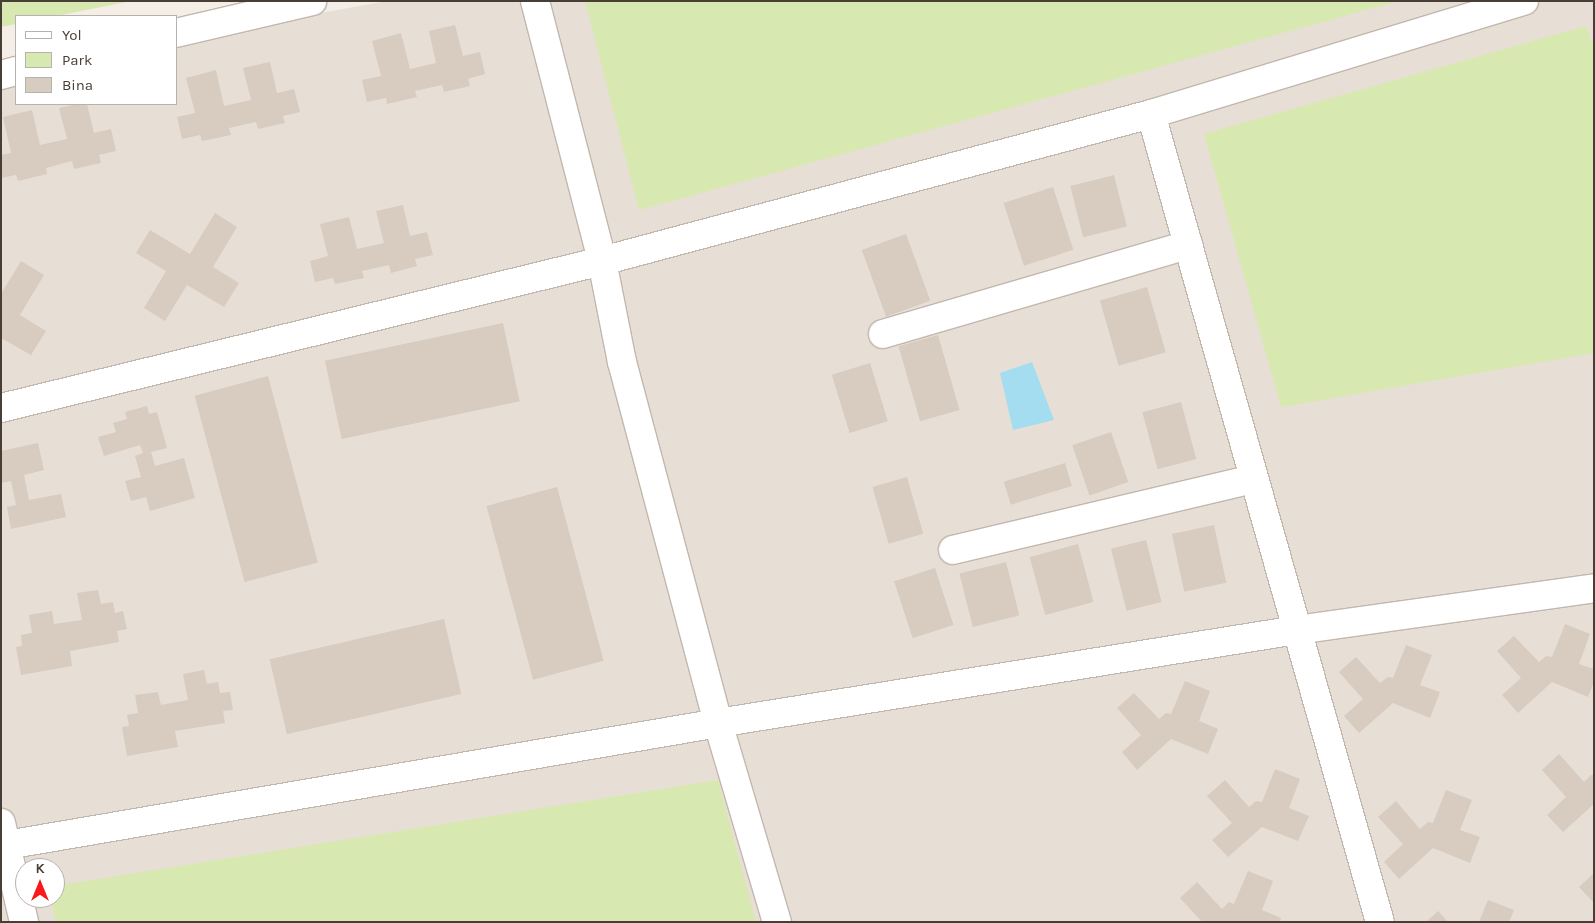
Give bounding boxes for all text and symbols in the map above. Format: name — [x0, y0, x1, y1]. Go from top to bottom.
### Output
legend — [15, 15, 178, 105]
text: Yol — [62, 26, 82, 44]
text: Park — [62, 51, 92, 69]
text: Bina — [62, 76, 93, 94]
north arrow — [15, 858, 65, 908]
text: K — [35, 860, 45, 877]

